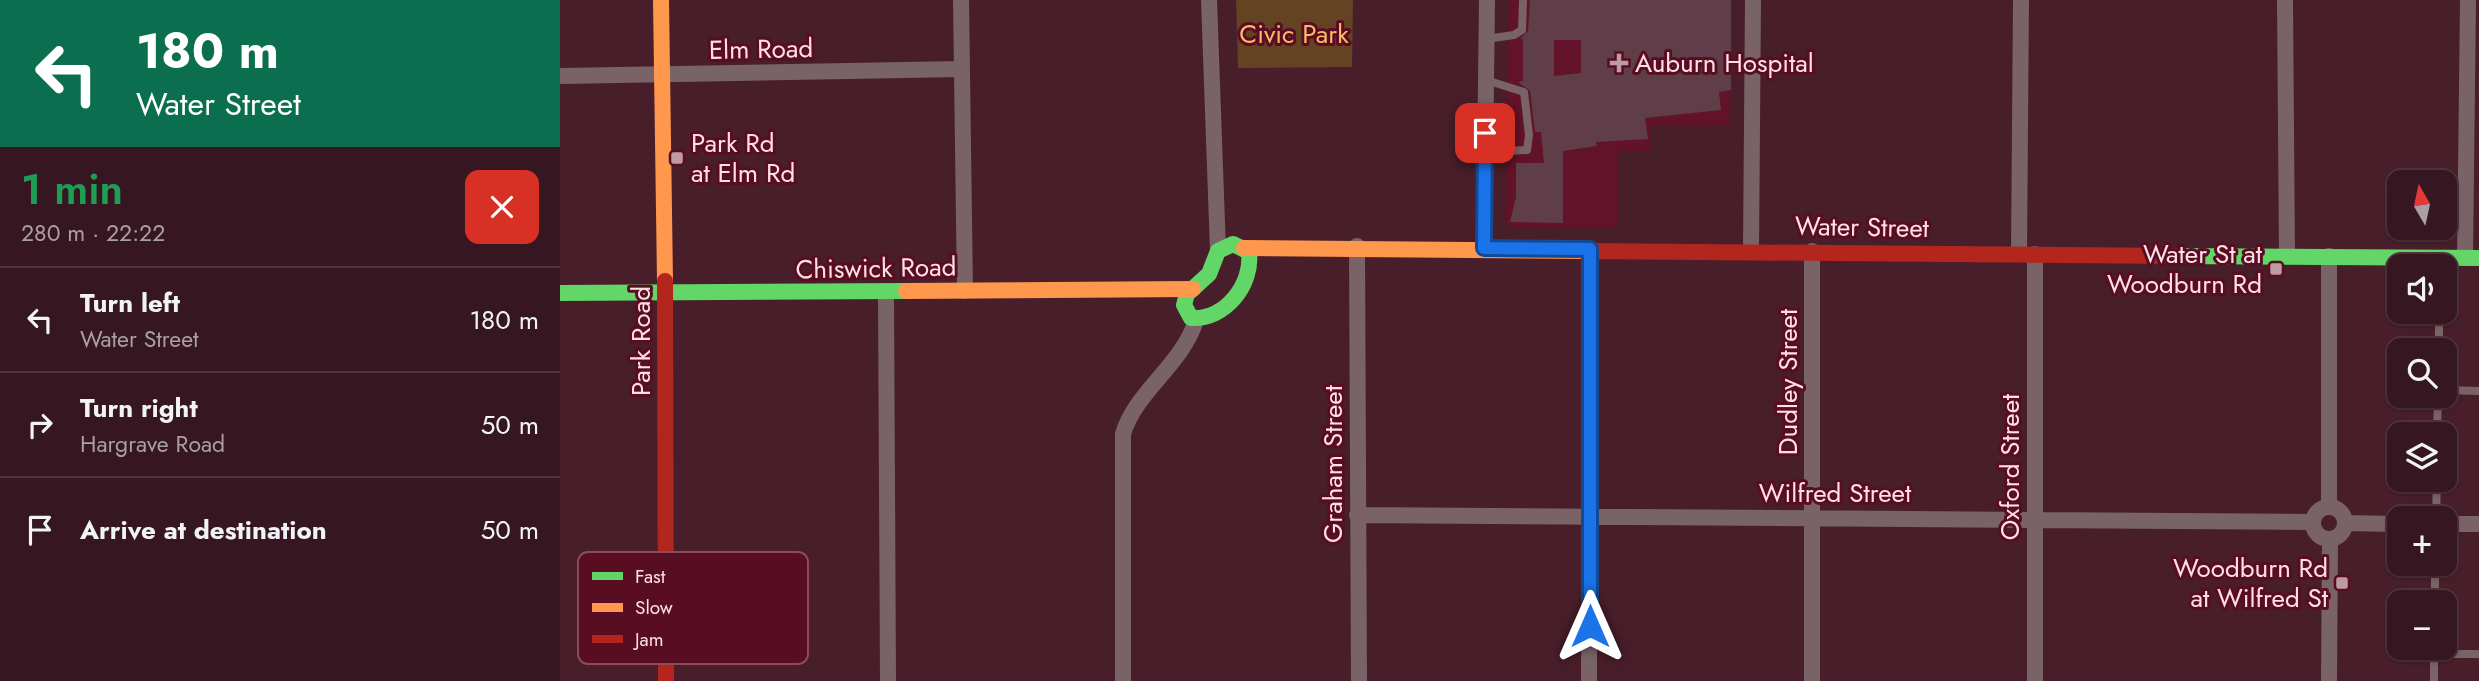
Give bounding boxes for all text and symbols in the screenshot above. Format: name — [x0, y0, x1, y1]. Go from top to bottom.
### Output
park label: Civic Park — [1239, 15, 1349, 53]
text: 180 m — [136, 16, 279, 86]
icon: left — [21, 28, 112, 119]
street label: Elm Road — [708, 29, 814, 69]
place label: Auburn Hospital — [1635, 44, 1814, 82]
marker: Auburn Hospital — [1609, 53, 1629, 73]
text: Water Street — [136, 81, 301, 127]
pin — [1455, 103, 1515, 163]
icon: arrive — [1466, 114, 1504, 152]
place label: Park Rd at Elm Rd — [691, 124, 795, 192]
marker: Park Rd at Elm Rd — [669, 150, 685, 166]
text: 1 min — [21, 159, 123, 220]
button: close — [465, 170, 539, 244]
north arrow — [2387, 170, 2457, 240]
map controls — [2387, 170, 2457, 660]
street label: Water Street — [1795, 207, 1930, 247]
text: 280 m · 22:22 — [21, 216, 165, 250]
place label: Water St at Woodburn Rd — [2107, 235, 2263, 303]
street label: Chiswick Road — [795, 248, 957, 288]
button: sound — [2387, 254, 2457, 324]
marker: Water St at Woodburn Rd — [2268, 261, 2284, 277]
text: Turn left — [80, 284, 180, 322]
street label: Park Road — [622, 286, 660, 396]
icon: left — [21, 301, 59, 339]
text: 180 m — [469, 301, 539, 339]
street label: Dudley Street — [1769, 308, 1807, 455]
text: Water Street — [80, 322, 199, 356]
button: search — [2387, 338, 2457, 408]
street label: Graham Street — [1314, 384, 1352, 543]
text: Turn right — [80, 389, 198, 427]
street label: Oxford Street — [1991, 393, 2029, 540]
icon: right — [21, 406, 59, 444]
text: 50 m — [481, 406, 539, 444]
button: layers — [2387, 422, 2457, 492]
text: Hargrave Road — [80, 427, 225, 461]
street label: Wilfred Street — [1759, 474, 1912, 512]
button: + — [2387, 506, 2457, 576]
icon: arrive — [21, 511, 59, 549]
text: Arrive at destination — [80, 511, 327, 549]
text: 50 m — [481, 511, 539, 549]
place label: Woodburn Rd at Wilfred St — [2173, 549, 2329, 617]
legend — [578, 552, 808, 664]
text: Fast — [635, 563, 666, 590]
marker: Woodburn Rd at Wilfred St — [2334, 575, 2350, 591]
position arrow — [1553, 589, 1627, 663]
button: − — [2387, 590, 2457, 660]
text: Slow — [635, 594, 673, 621]
text: Jam — [632, 626, 664, 653]

